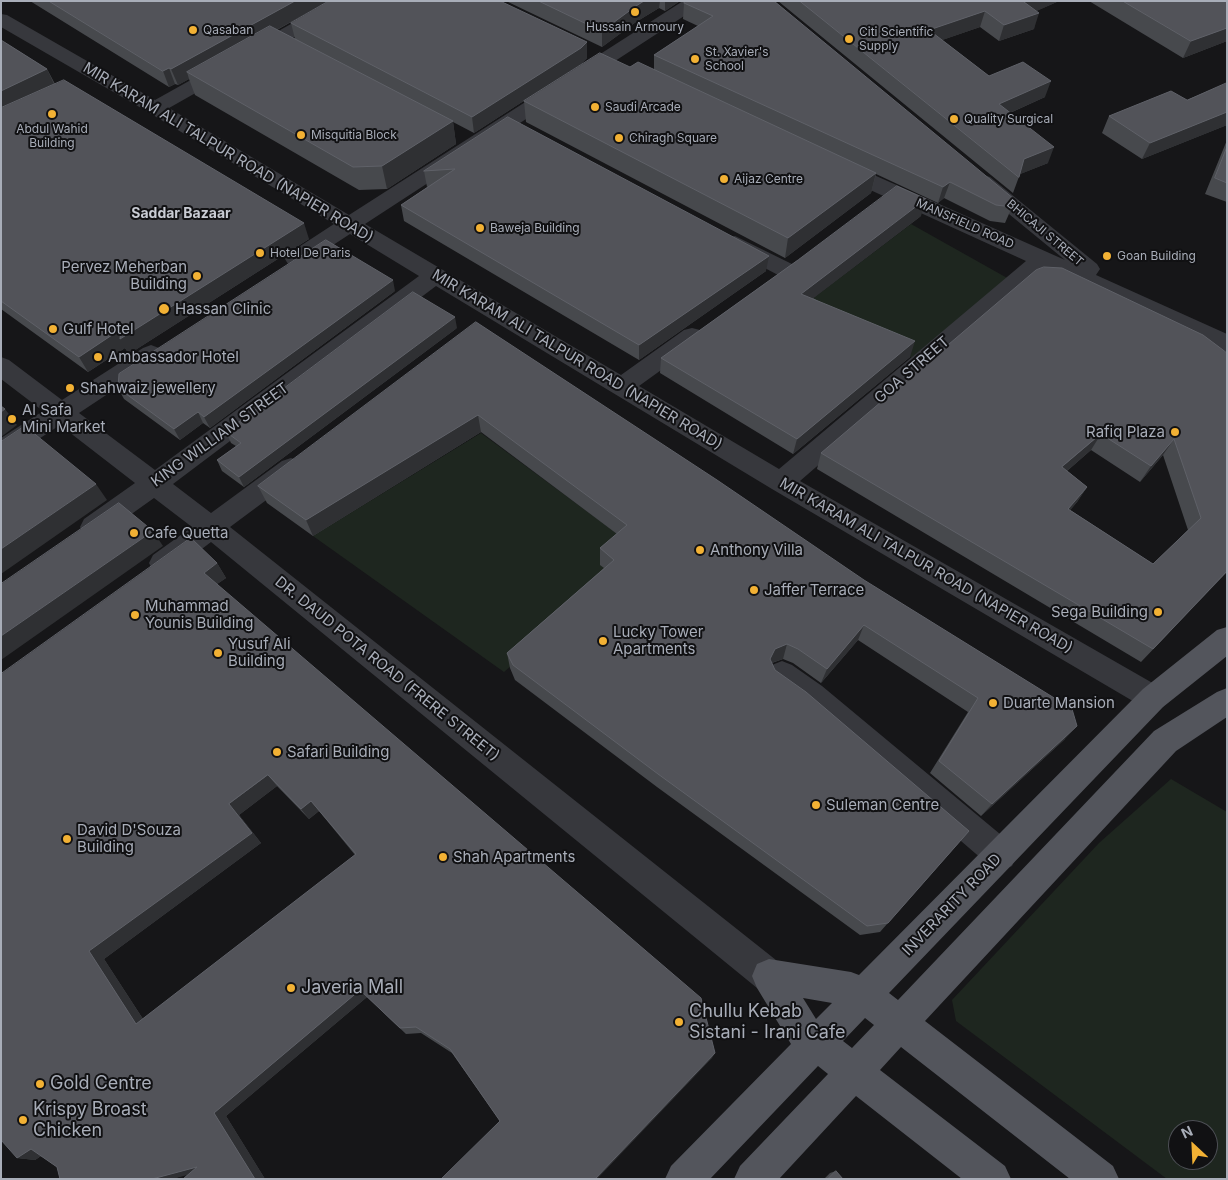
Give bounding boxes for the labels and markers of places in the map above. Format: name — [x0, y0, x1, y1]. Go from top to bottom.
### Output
marker: Hussain Armoury — [629, 6, 641, 18]
place label: Hussain Armoury — [586, 20, 684, 34]
place label: Qasaban — [203, 23, 253, 37]
marker: Qasaban — [187, 24, 199, 36]
place label: Citi Scientific Supply — [859, 25, 933, 53]
marker: Citi Scientific Supply — [843, 33, 855, 45]
place label: St. Xavier's School — [705, 45, 769, 73]
marker: St. Xavier's School — [689, 53, 701, 65]
place label: Saudi Arcade — [605, 100, 681, 114]
marker: Saudi Arcade — [589, 101, 601, 113]
marker: Abdul Wahid Building — [46, 108, 58, 120]
place label: Quality Surgical — [964, 112, 1053, 126]
marker: Quality Surgical — [948, 113, 960, 125]
place label: Abdul Wahid Building — [16, 122, 88, 150]
place label: Misquitia Block — [311, 128, 397, 142]
marker: Misquitia Block — [295, 129, 307, 141]
place label: Chiragh Square — [629, 131, 717, 145]
marker: Chiragh Square — [613, 132, 625, 144]
place label: Aijaz Centre — [734, 172, 803, 186]
marker: Aijaz Centre — [718, 173, 730, 185]
place label: Baweja Building — [490, 221, 580, 235]
marker: Baweja Building — [474, 222, 486, 234]
place label: Hotel De Paris — [270, 246, 351, 260]
marker: Hotel De Paris — [254, 247, 266, 259]
place label: Goan Building — [1117, 249, 1196, 263]
marker: Goan Building — [1101, 250, 1113, 262]
place label: Pervez Meherban Building — [61, 258, 187, 293]
marker: Pervez Meherban Building — [191, 270, 203, 282]
place label: Hassan Clinic — [175, 300, 271, 318]
marker: Hassan Clinic — [157, 302, 171, 316]
place label: Gulf Hotel — [63, 320, 134, 338]
marker: Gulf Hotel — [47, 323, 59, 335]
place label: Ambassador Hotel — [108, 348, 239, 366]
marker: Ambassador Hotel — [92, 351, 104, 363]
place label: Shahwaiz jewellery — [80, 379, 216, 397]
marker: Shahwaiz jewellery — [64, 382, 76, 394]
place label: Al Safa Mini Market — [22, 401, 105, 436]
marker: Al Safa Mini Market — [6, 413, 18, 425]
place label: Rafiq Plaza — [1086, 423, 1165, 441]
marker: Rafiq Plaza — [1169, 426, 1181, 438]
place label: Cafe Quetta — [144, 524, 228, 542]
marker: Cafe Quetta — [128, 527, 140, 539]
place label: Anthony Villa — [710, 541, 803, 559]
marker: Anthony Villa — [694, 544, 706, 556]
place label: Jaffer Terrace — [764, 581, 864, 599]
marker: Jaffer Terrace — [748, 584, 760, 596]
place label: Muhammad Younis Building — [145, 597, 253, 632]
place label: Sega Building — [1051, 603, 1148, 621]
marker: Sega Building — [1152, 606, 1164, 618]
marker: Muhammad Younis Building — [129, 609, 141, 621]
place label: Lucky Tower Apartments — [613, 623, 703, 658]
place label: Yusuf Ali Building — [228, 635, 291, 670]
marker: Lucky Tower Apartments — [597, 635, 609, 647]
marker: Yusuf Ali Building — [212, 647, 224, 659]
place label: Duarte Mansion — [1003, 694, 1115, 712]
marker: Duarte Mansion — [987, 697, 999, 709]
place label: Safari Building — [287, 743, 389, 761]
marker: Safari Building — [271, 746, 283, 758]
place label: Suleman Centre — [826, 796, 939, 814]
marker: Suleman Centre — [810, 799, 822, 811]
place label: David D'Souza Building — [77, 821, 181, 856]
marker: David D'Souza Building — [61, 833, 73, 845]
place label: Shah Apartments — [453, 848, 575, 866]
marker: Shah Apartments — [437, 851, 449, 863]
place label: Javeria Mall — [301, 977, 403, 999]
marker: Javeria Mall — [285, 982, 297, 994]
place label: Chullu Kebab Sistani - Irani Cafe — [689, 1001, 846, 1044]
marker: Chullu Kebab Sistani - Irani Cafe — [673, 1016, 685, 1028]
place label: Gold Centre — [50, 1073, 152, 1095]
marker: Gold Centre — [34, 1078, 46, 1090]
place label: Krispy Broast Chicken — [33, 1099, 147, 1142]
marker: Krispy Broast Chicken — [17, 1114, 29, 1126]

